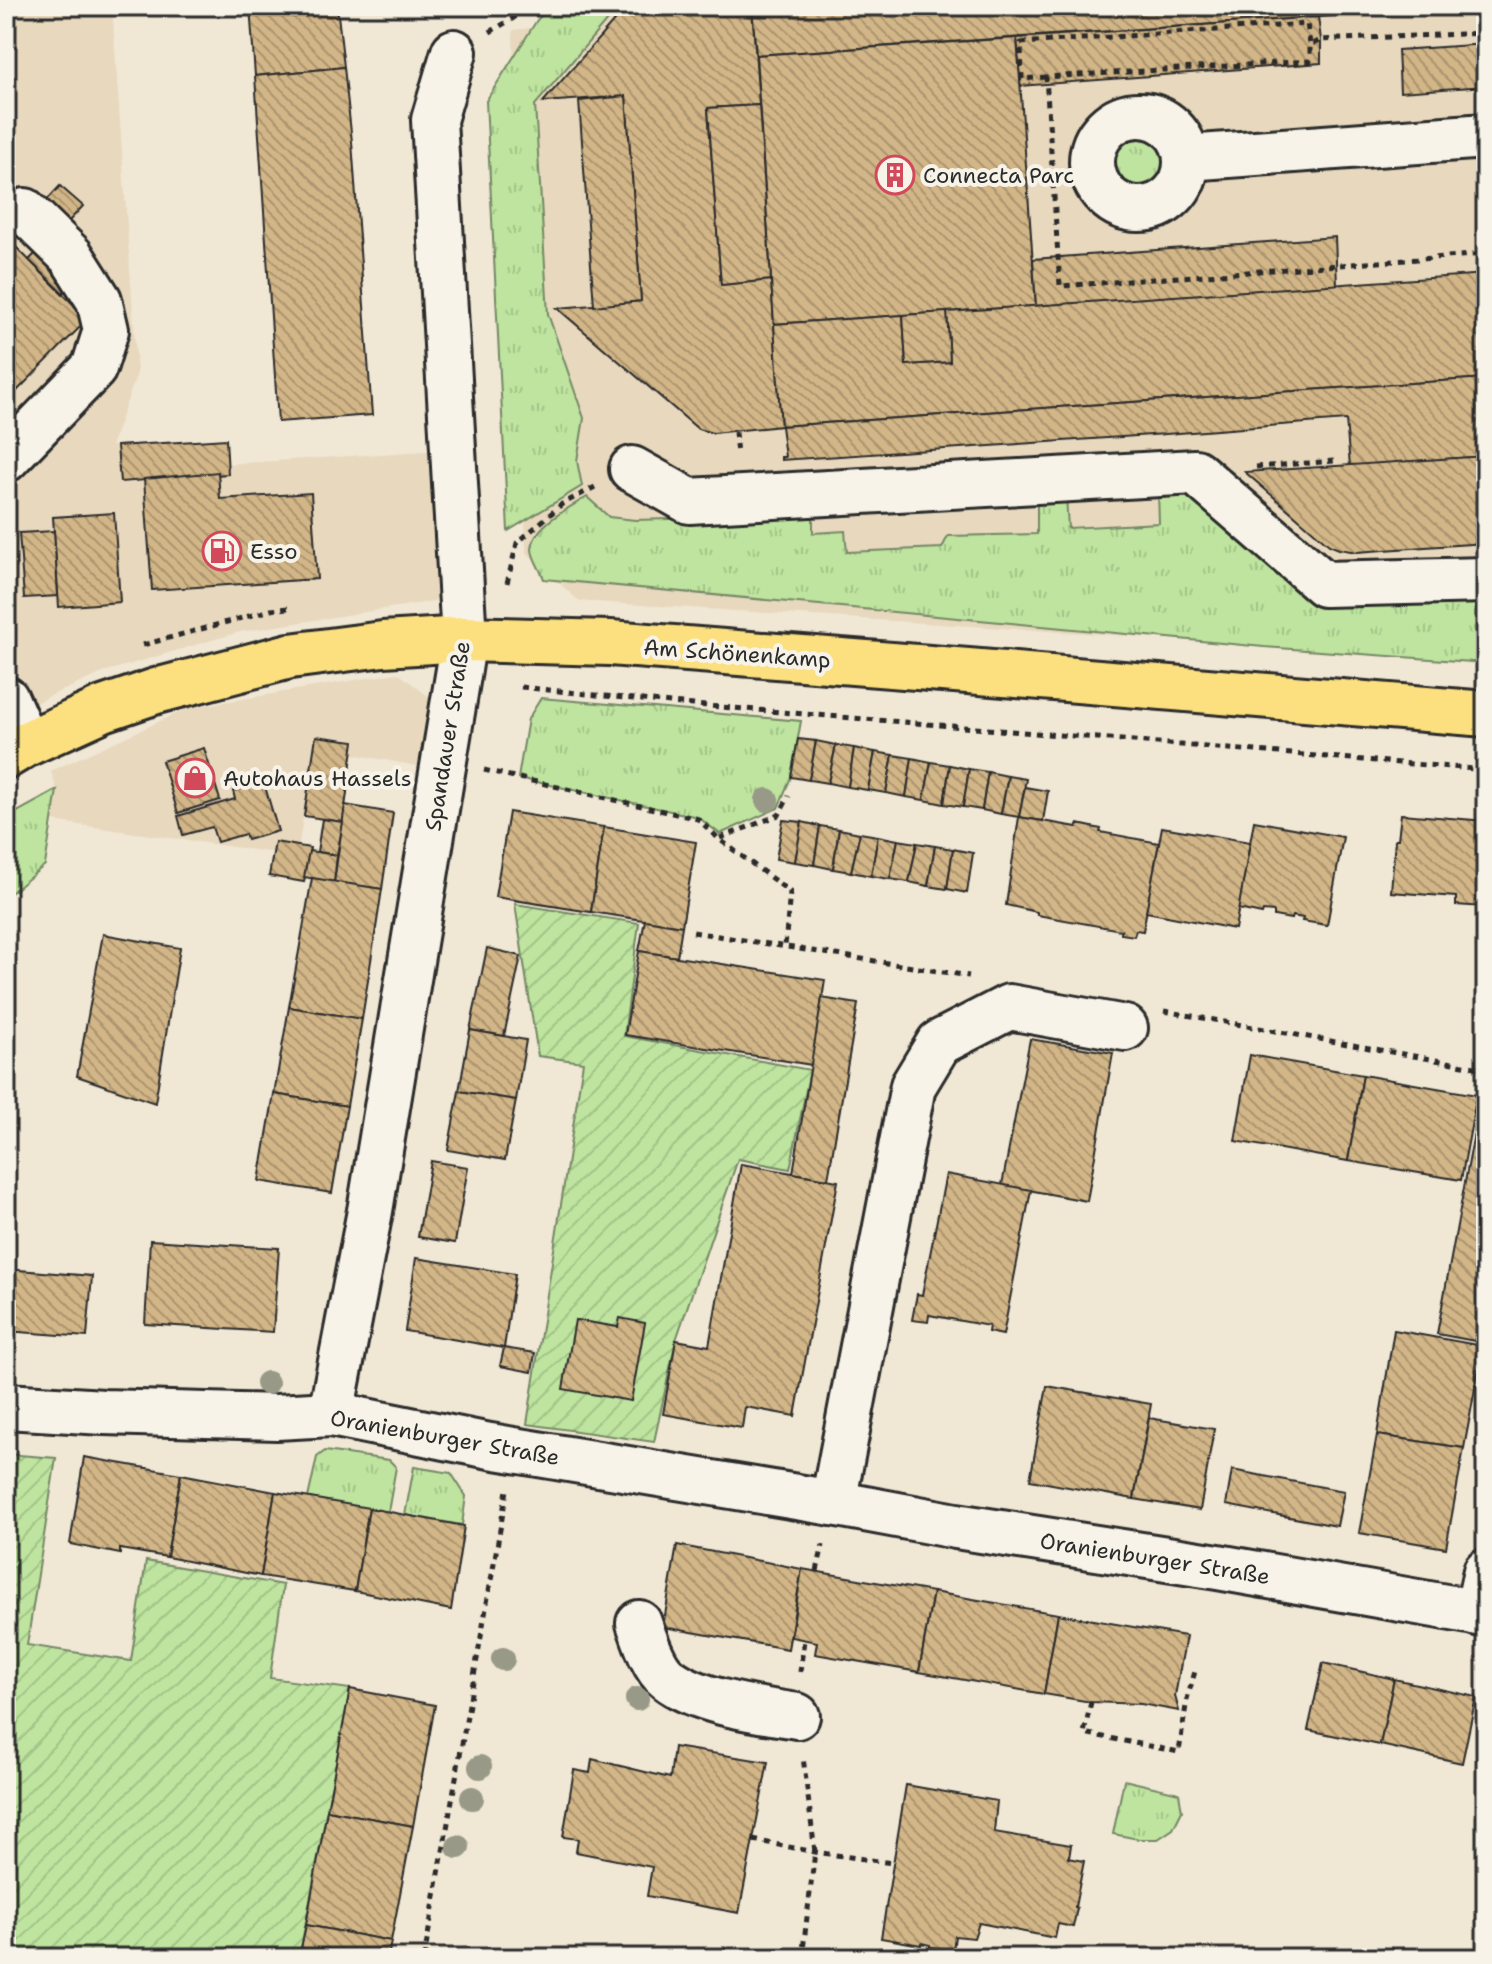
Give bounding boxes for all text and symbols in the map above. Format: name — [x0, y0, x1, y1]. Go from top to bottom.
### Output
building icon: Connecta Parc — [874, 154, 916, 196]
place label: Connecta Parc — [923, 161, 1074, 190]
fuel station icon: Esso — [201, 530, 243, 572]
place label: Esso — [250, 537, 298, 566]
street label: Am Schönenkamp — [642, 632, 831, 675]
street label: Spandauer Straße — [418, 639, 477, 833]
shop icon: Autohaus Hassels — [174, 757, 216, 799]
place label: Autohaus Hassels — [223, 764, 412, 793]
street label: Oranienburger Straße — [328, 1403, 562, 1472]
street label: Oranienburger Straße — [1038, 1526, 1272, 1591]

